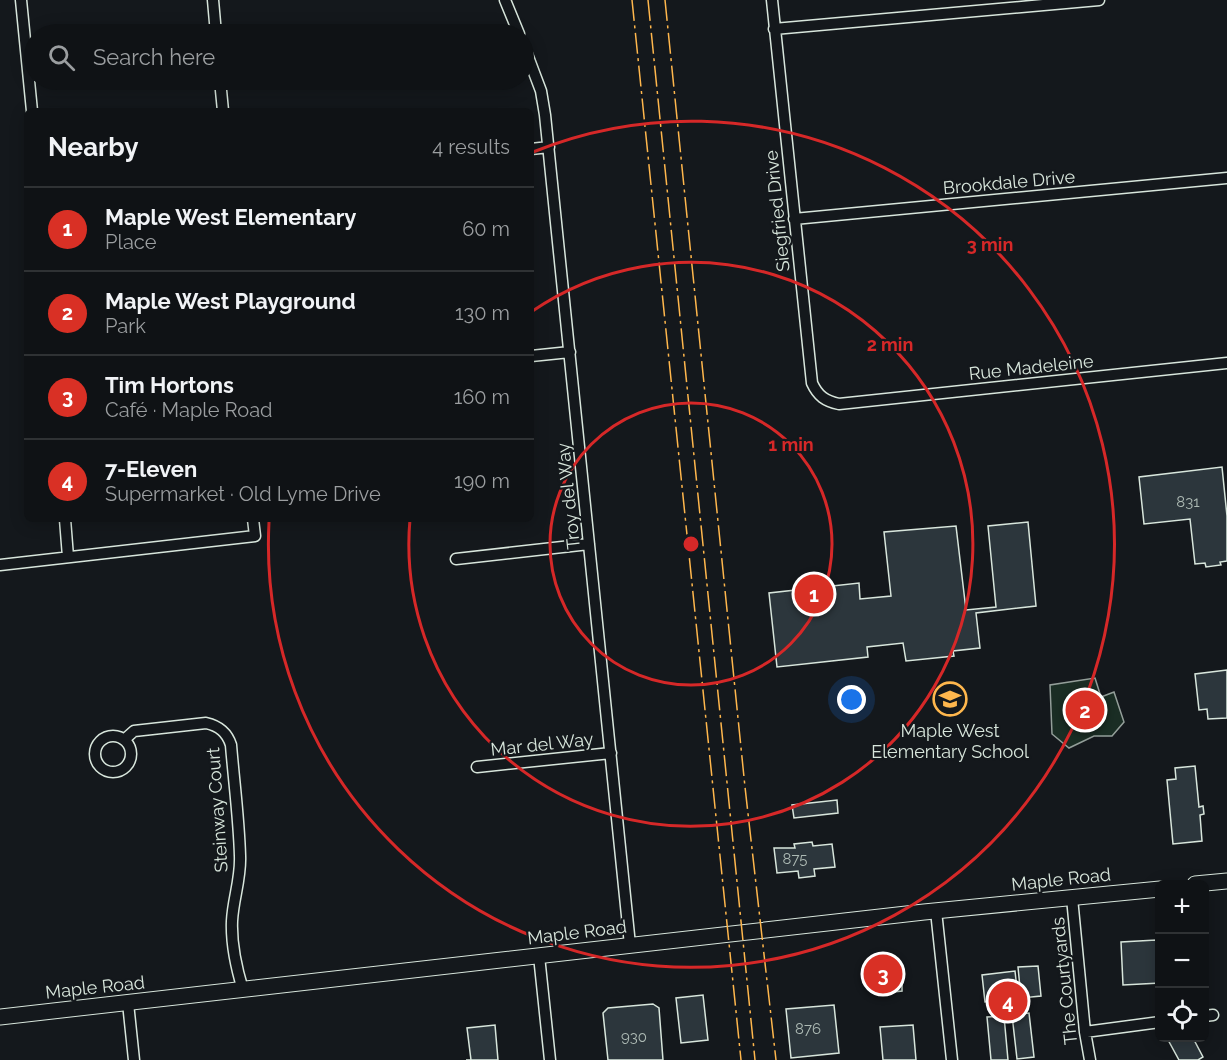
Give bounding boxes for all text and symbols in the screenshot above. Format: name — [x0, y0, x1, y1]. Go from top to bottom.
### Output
search box — [24, 24, 534, 90]
icon: search — [45, 41, 78, 74]
text: Search here — [93, 44, 215, 70]
text: Nearby — [48, 132, 138, 162]
text: 4 results — [432, 135, 510, 159]
street label: Siegfried Drive — [760, 149, 794, 273]
street label: Brookdale Drive — [942, 166, 1076, 198]
text: Maple West Elementary — [105, 204, 356, 230]
text: 1 — [63, 217, 72, 241]
text: 60 m — [462, 217, 510, 241]
text: Place — [105, 230, 156, 254]
text: 3 min — [967, 234, 1013, 255]
text: Maple West Playground — [105, 288, 356, 314]
text: 2 — [62, 301, 73, 325]
text: 130 m — [455, 301, 510, 325]
text: Park — [105, 314, 146, 338]
text: 2 min — [867, 334, 913, 355]
street label: Rue Madeleine — [968, 350, 1095, 384]
text: Tim Hortons — [105, 372, 234, 398]
text: 3 — [62, 385, 73, 409]
text: 160 m — [454, 385, 510, 409]
text: Café · Maple Road — [105, 398, 272, 422]
text: 1 min — [768, 434, 814, 455]
street label: Troy del Way — [552, 442, 584, 550]
text: 7-Eleven — [105, 456, 197, 482]
text: 4 — [62, 469, 73, 493]
text: 190 m — [454, 469, 510, 493]
text: Supermarket · Old Lyme Drive — [105, 482, 381, 506]
house number: 831 — [1176, 493, 1200, 511]
centre of rings — [681, 534, 701, 554]
pin: 1 — [794, 572, 834, 616]
school or university icon: Maple West Elementary School — [932, 681, 968, 717]
your location — [837, 685, 866, 714]
pin: 2 — [1066, 688, 1104, 732]
place label: Maple West Elementary School — [871, 720, 1029, 762]
street label: Mar del Way — [490, 728, 595, 760]
street label: Steinway Court — [202, 747, 232, 873]
house number: 875 — [783, 850, 807, 868]
street label: Maple Road — [1010, 863, 1112, 895]
map controls — [1155, 880, 1209, 1042]
button: + — [1155, 880, 1209, 934]
street label: Maple Road — [526, 915, 628, 949]
street label: The Courtyards — [1047, 916, 1081, 1046]
button: − — [1155, 934, 1209, 988]
pin: 3 — [864, 952, 902, 996]
street label: Maple Road — [44, 971, 146, 1003]
pin: 4 — [988, 978, 1028, 1024]
button: locate — [1155, 988, 1209, 1042]
house number: 876 — [795, 1020, 821, 1038]
house number: 930 — [621, 1028, 647, 1046]

